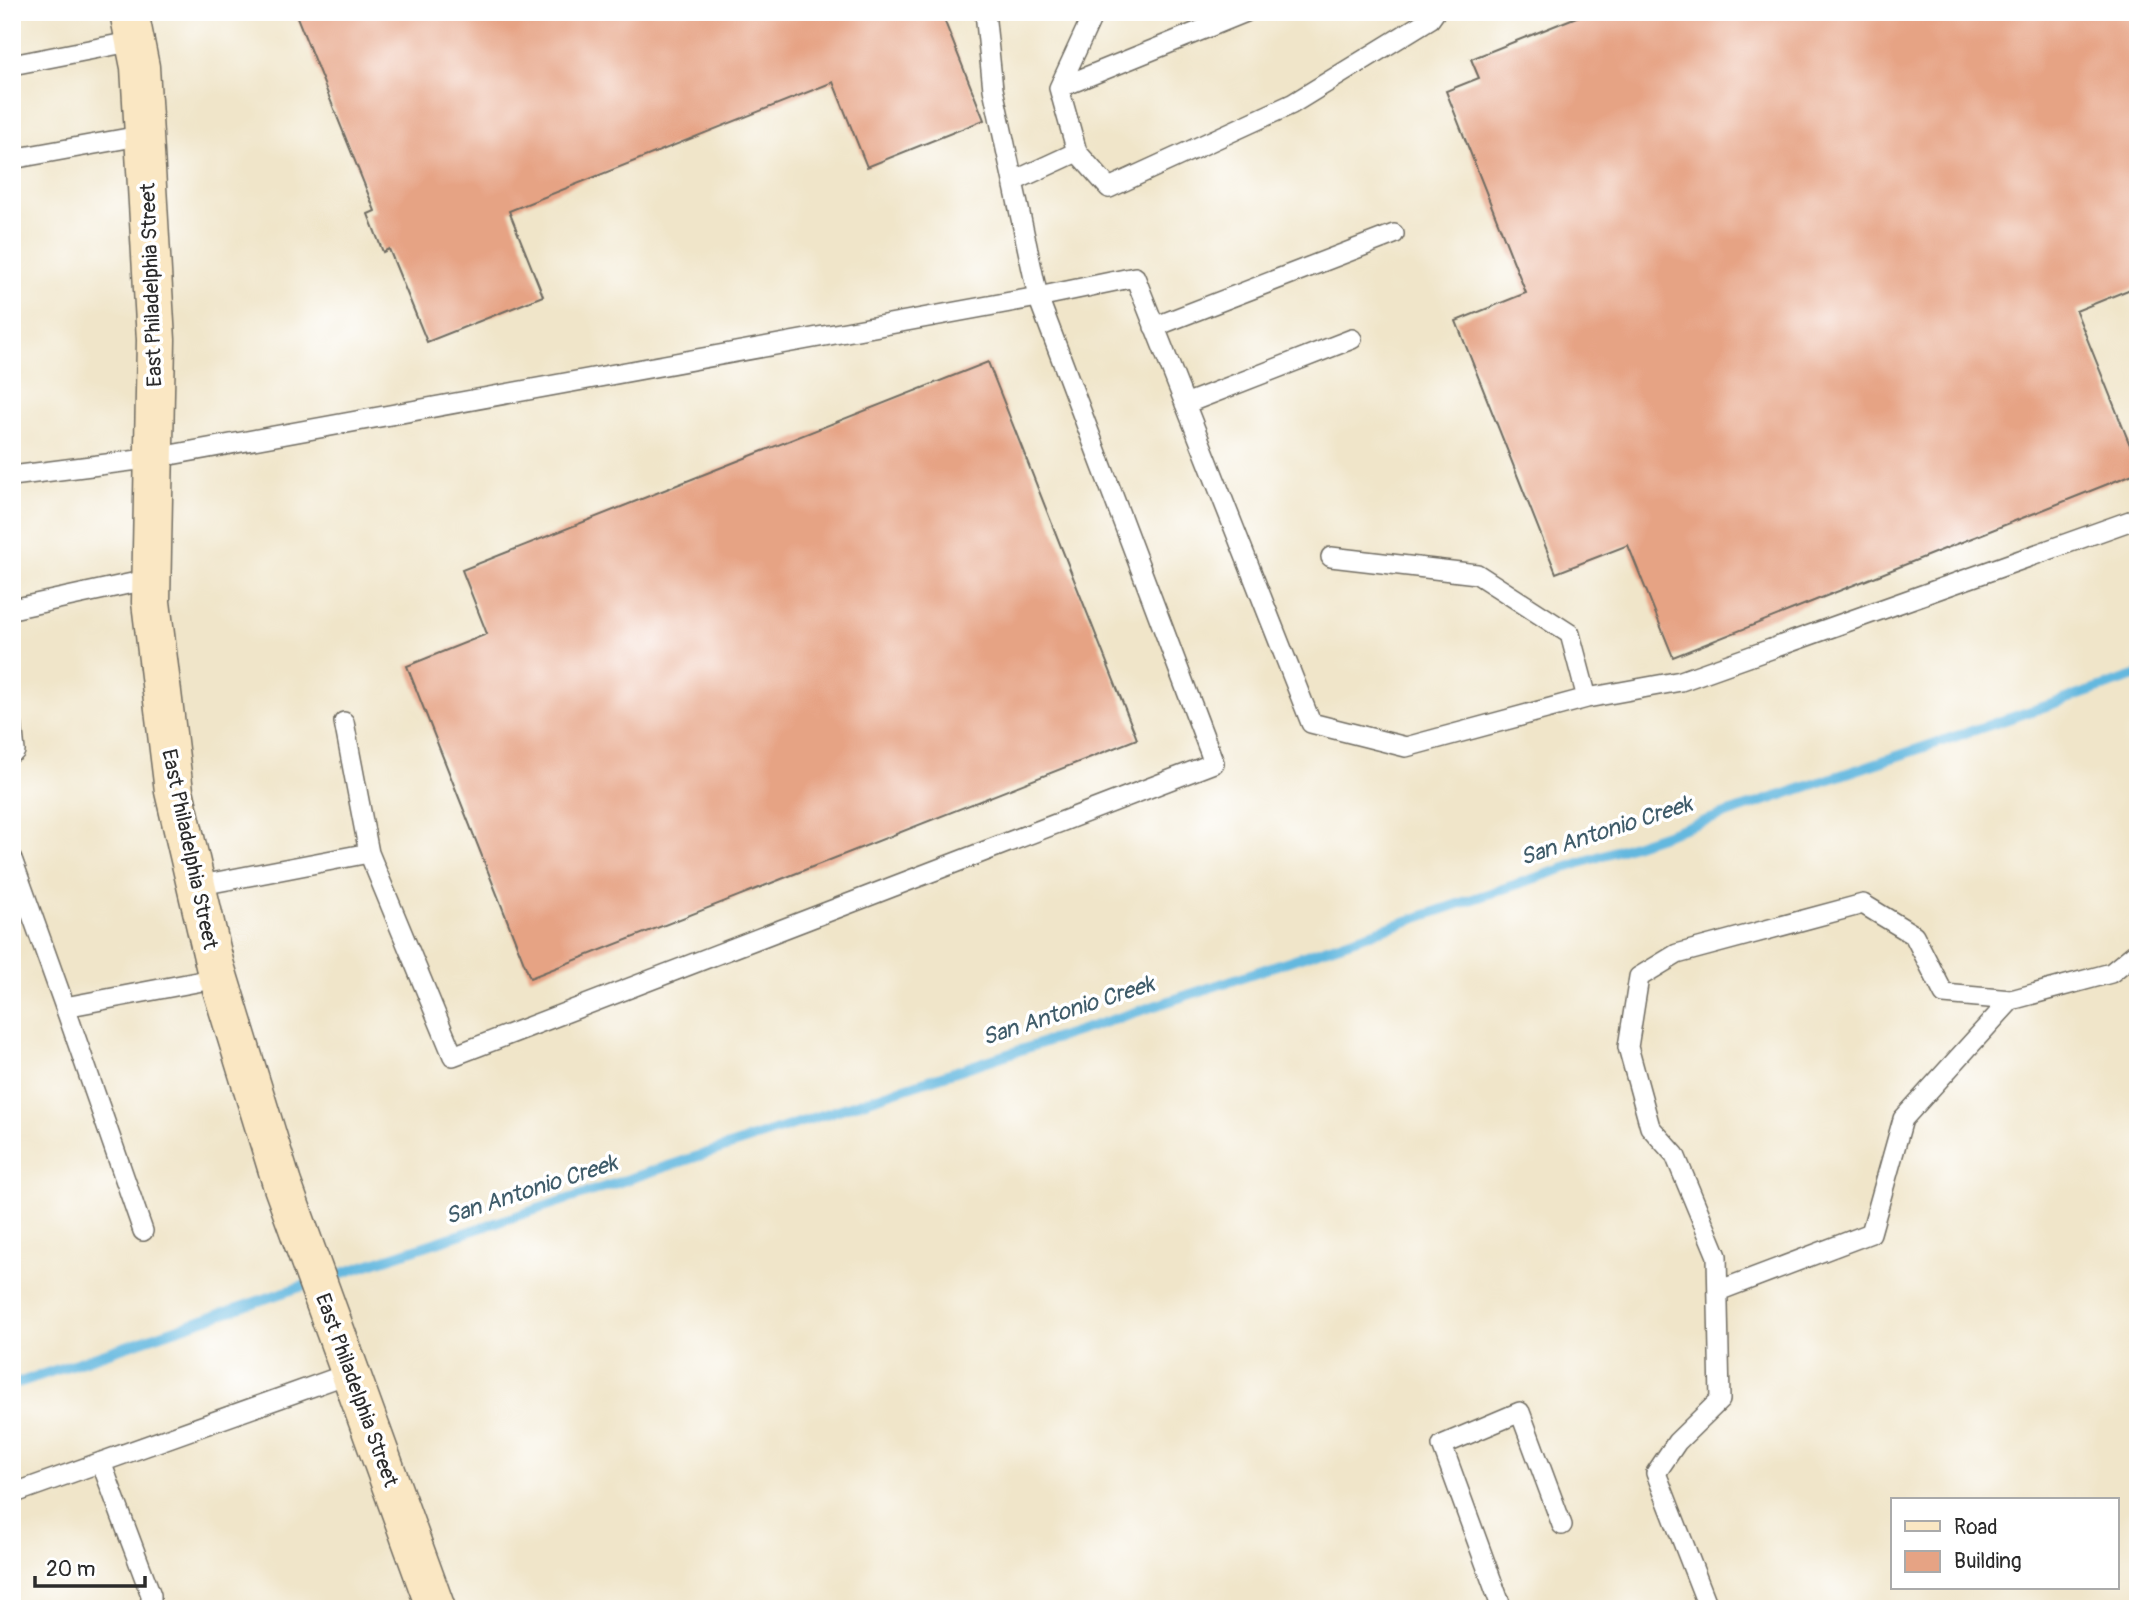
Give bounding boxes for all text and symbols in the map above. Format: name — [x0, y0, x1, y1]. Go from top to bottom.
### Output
street label: East Philadelphia Street — [134, 182, 169, 387]
street label: East Philadelphia Street — [155, 746, 224, 952]
water label: San Antonio Creek — [1516, 788, 1698, 872]
water label: San Antonio Creek — [978, 968, 1160, 1052]
water label: San Antonio Creek — [441, 1147, 623, 1231]
street label: East Philadelphia Street — [309, 1290, 404, 1491]
legend — [1891, 1498, 2118, 1590]
text: Road — [1954, 1514, 1998, 1541]
scale bar — [35, 1544, 145, 1588]
text: Building — [1954, 1548, 2021, 1575]
text: 20 m — [46, 1556, 95, 1583]

